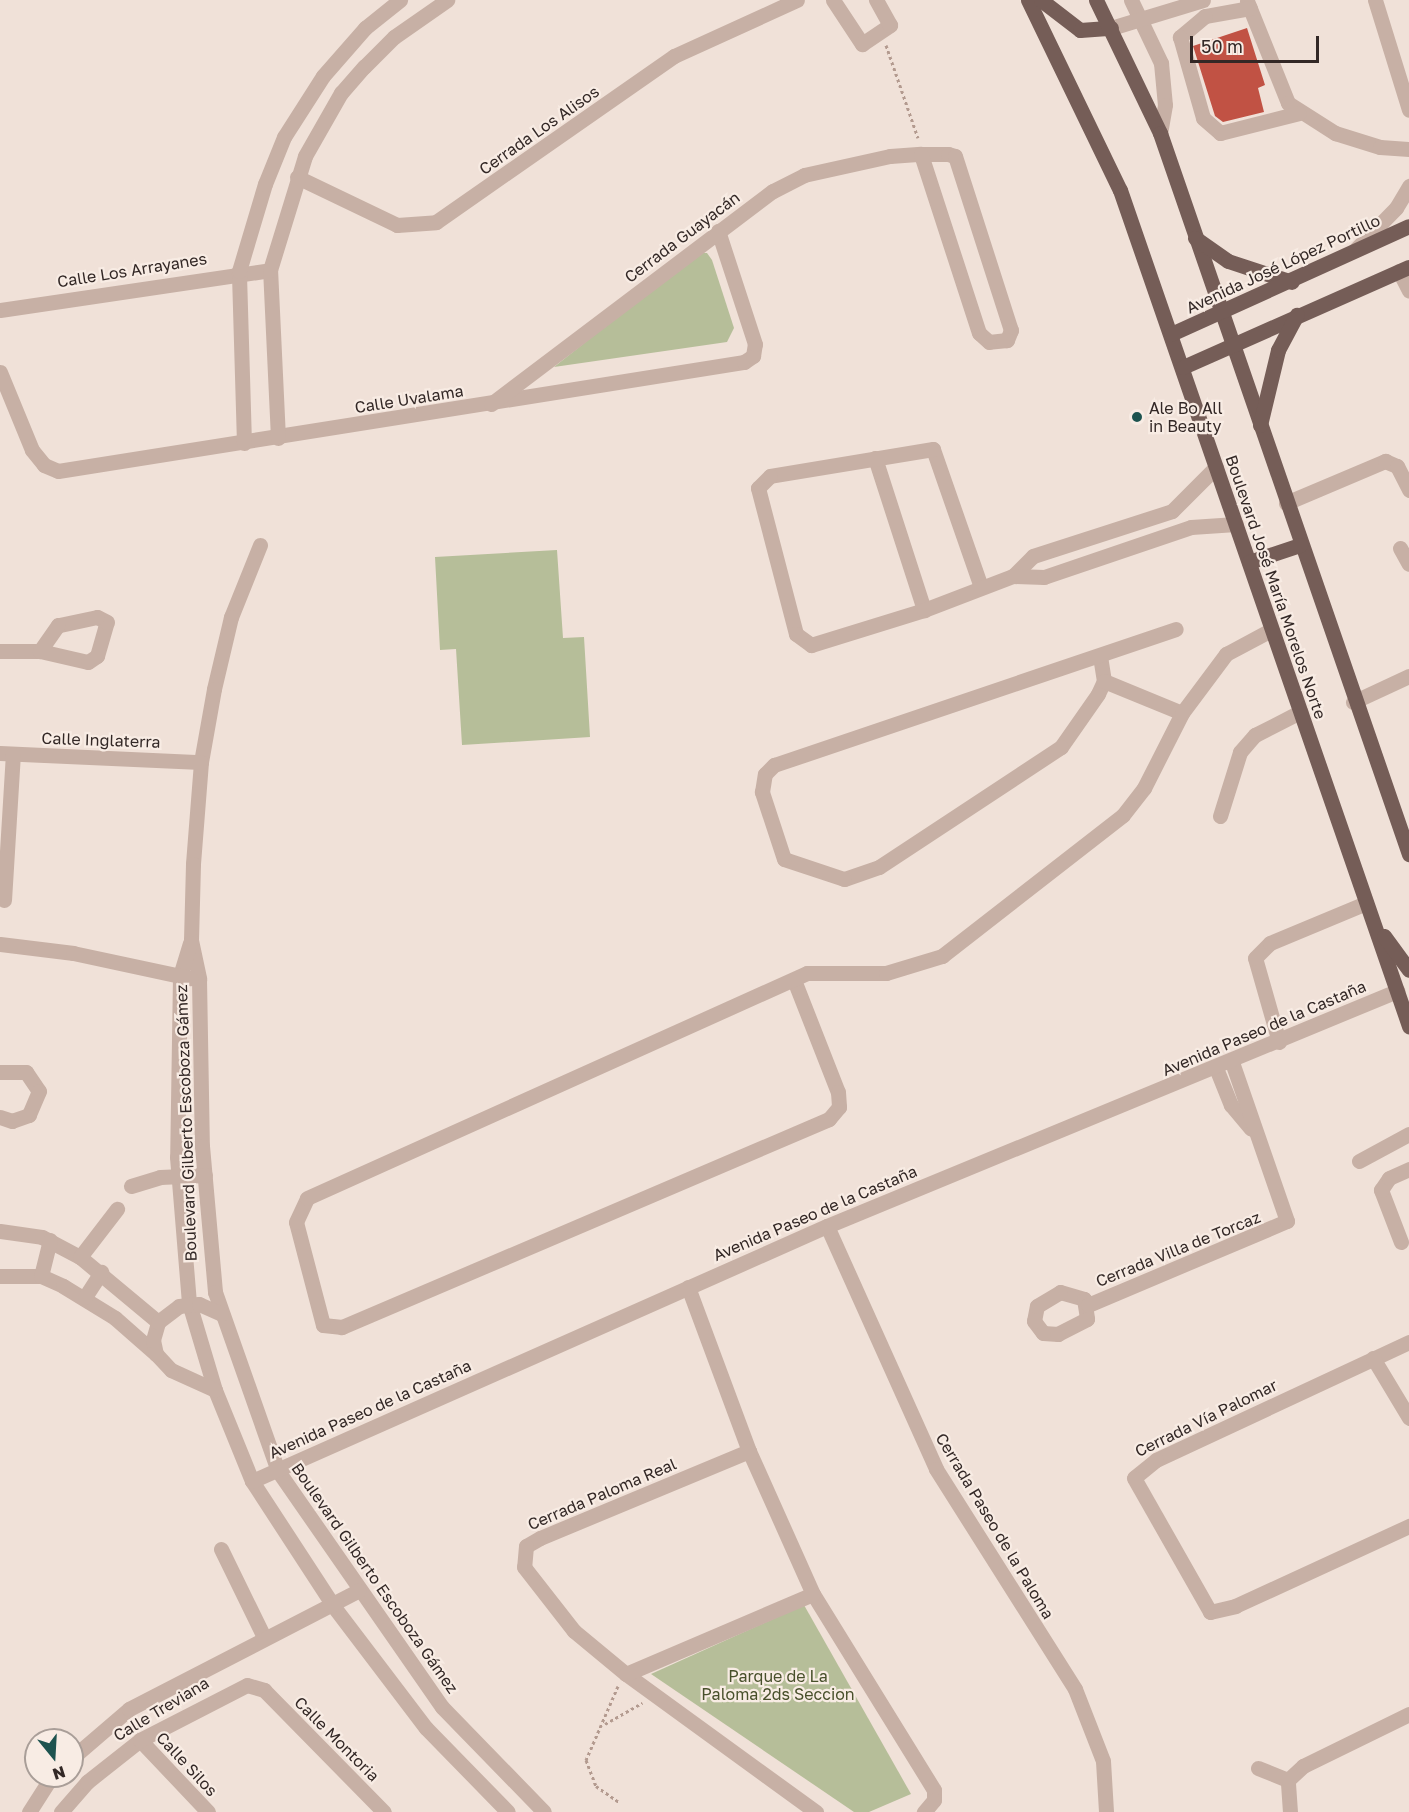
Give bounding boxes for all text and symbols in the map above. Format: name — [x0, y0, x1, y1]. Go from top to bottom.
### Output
scale bar — [1193, 24, 1322, 62]
text: 50 m — [1201, 35, 1243, 57]
street label: Cerrada Los Alisos — [475, 81, 603, 179]
street label: Cerrada Guayacán — [621, 187, 743, 287]
street label: Avenida José López Portillo — [1183, 211, 1383, 317]
street label: Calle Los Arrayanes — [56, 249, 208, 291]
street label: Calle Uvalama — [353, 381, 465, 417]
place label: Ale Bo All in Beauty — [1149, 398, 1223, 436]
marker: Ale Bo All in Beauty — [1130, 410, 1144, 424]
street label: Boulevard José María Morelos Norte — [1222, 453, 1330, 721]
street label: Calle Inglaterra — [41, 728, 161, 752]
street label: Avenida Paseo de la Castaña — [1159, 976, 1369, 1080]
street label: Boulevard Gilberto Escoboza Gámez — [172, 984, 200, 1262]
street label: Avenida Paseo de la Castaña — [710, 1161, 920, 1265]
street label: Cerrada Villa de Torcaz — [1093, 1207, 1263, 1291]
street label: Avenida Paseo de la Castaña — [266, 1356, 474, 1462]
street label: Cerrada Vía Palomar — [1132, 1375, 1280, 1461]
street label: Cerrada Paseo de la Paloma — [932, 1430, 1058, 1622]
street label: Cerrada Paloma Real — [525, 1454, 679, 1534]
street label: Boulevard Gilberto Escoboza Gámez — [288, 1459, 462, 1697]
park label: Parque de La Paloma 2ds Seccion — [701, 1666, 855, 1704]
street label: Calle Treviana — [110, 1673, 212, 1745]
street label: Calle Montoria — [291, 1693, 383, 1785]
north arrow — [24, 1728, 84, 1788]
street label: Calle Silos — [152, 1728, 222, 1800]
text: N — [50, 1762, 68, 1785]

